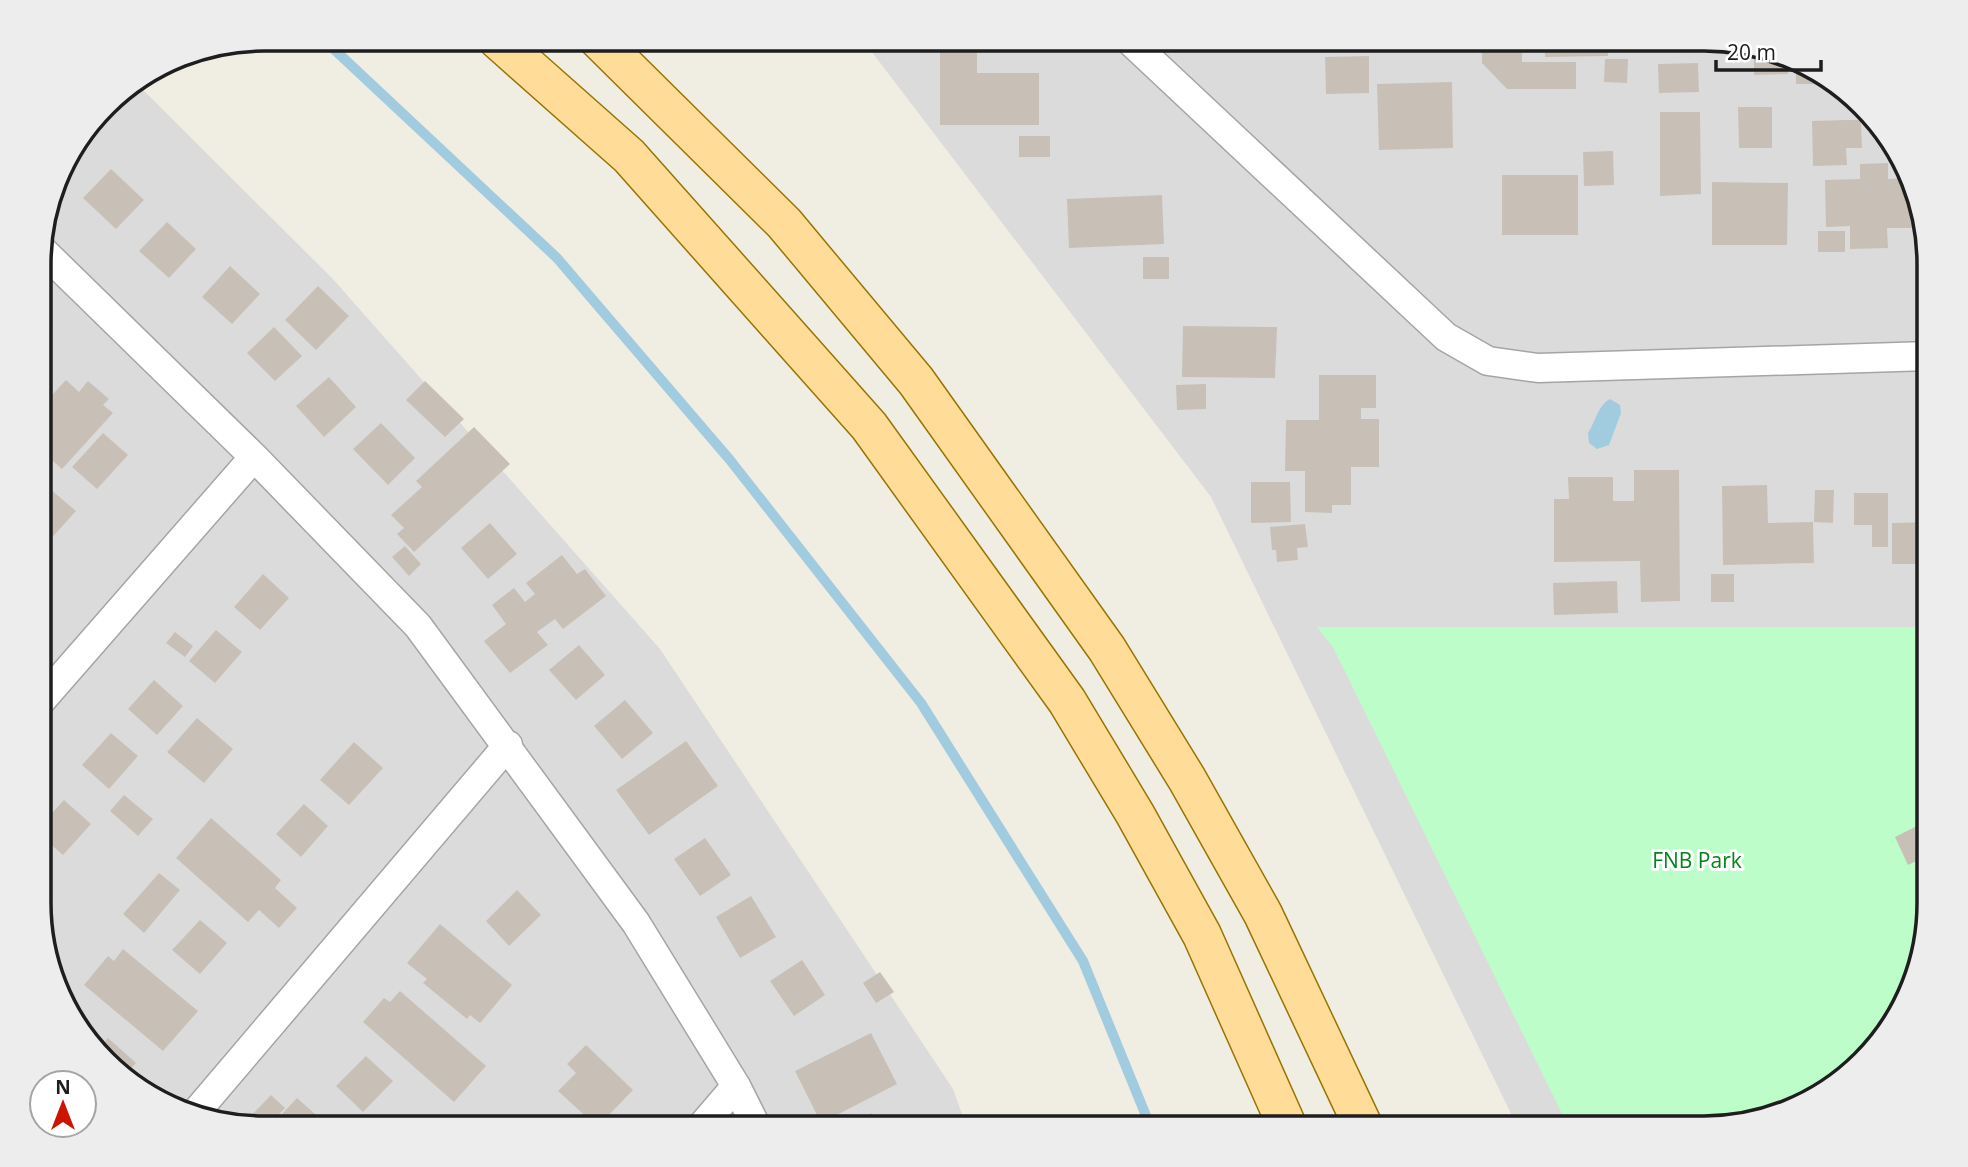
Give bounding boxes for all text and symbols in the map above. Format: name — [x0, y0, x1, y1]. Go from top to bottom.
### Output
scale bar — [1716, 28, 1821, 72]
text: 20 m — [1727, 38, 1776, 66]
park label: FNB Park — [1652, 846, 1742, 874]
north arrow — [28, 1069, 98, 1139]
text: N — [55, 1074, 71, 1100]

